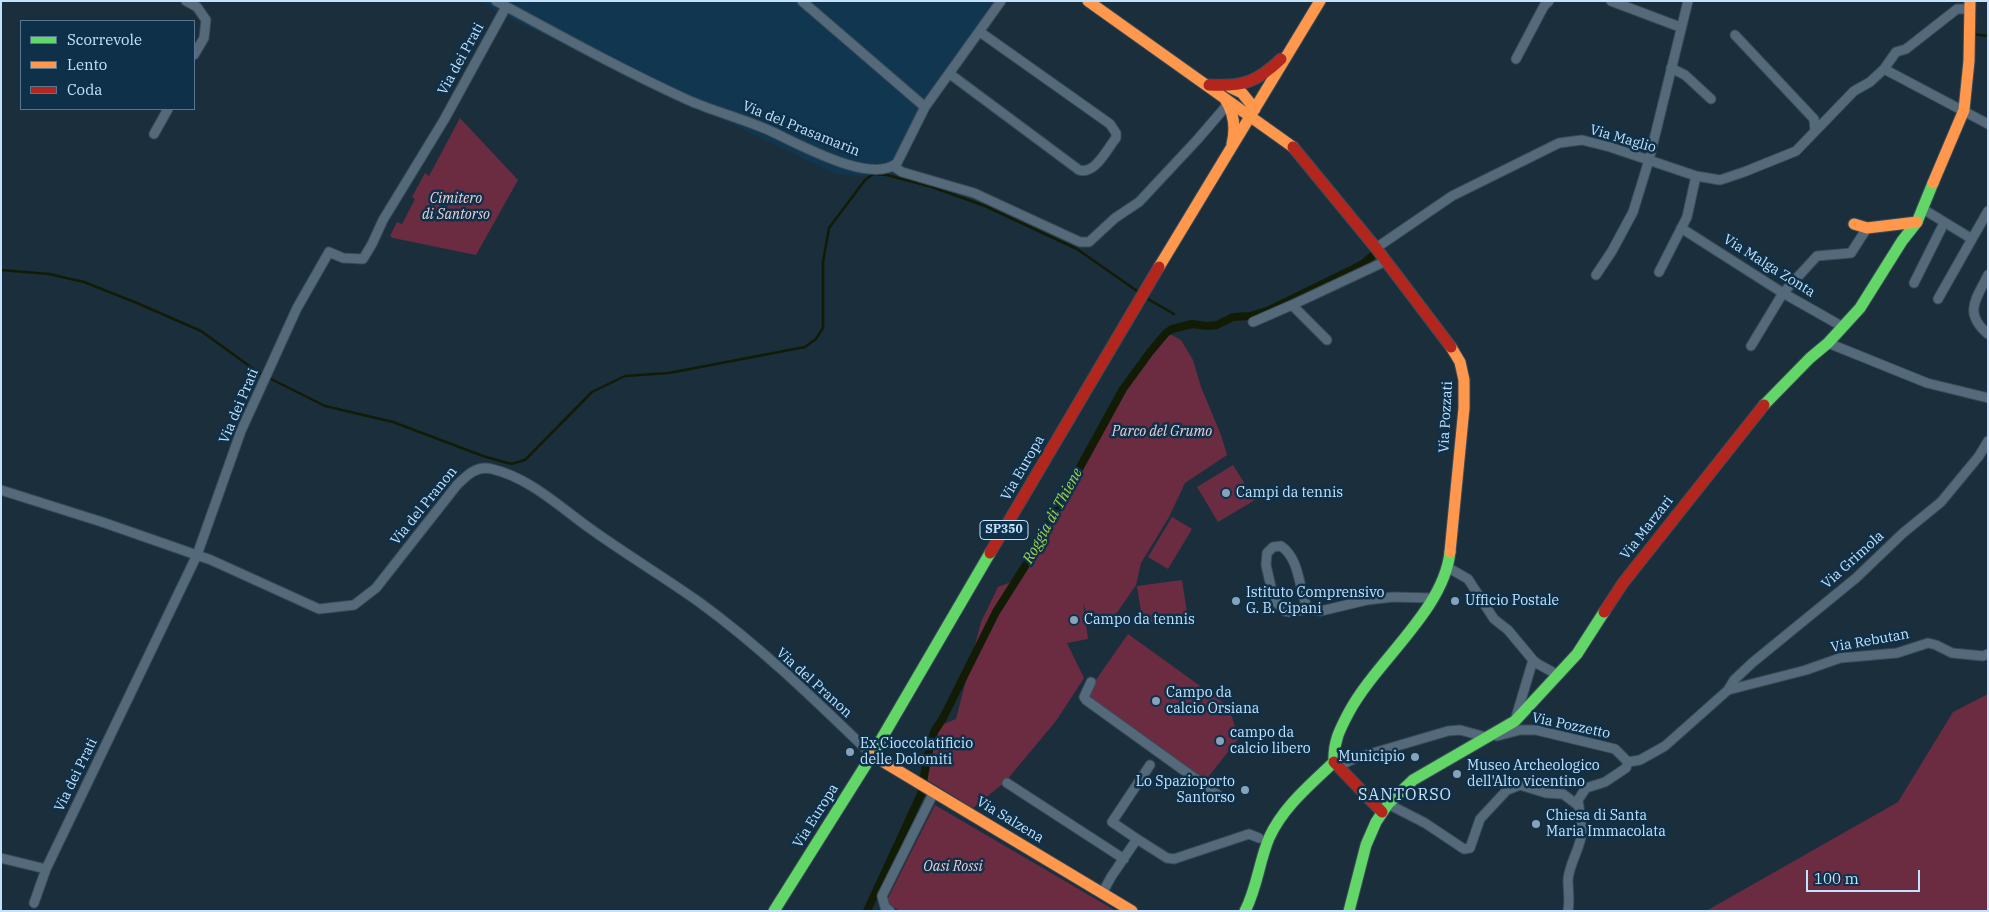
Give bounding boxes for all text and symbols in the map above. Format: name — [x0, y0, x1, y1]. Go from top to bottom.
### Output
legend — [20, 20, 195, 110]
street label: Via dei Prati — [434, 20, 488, 98]
text: Scorrevole — [67, 30, 142, 49]
text: Lento — [67, 55, 107, 74]
text: Coda — [67, 80, 103, 99]
street label: Via del Prasamarin — [740, 98, 862, 160]
street label: Via Maglio — [1588, 122, 1658, 156]
park label: Cimitero di Santorso — [422, 191, 490, 223]
street label: Via Malga Zonta — [1720, 231, 1818, 301]
street label: Via dei Prati — [216, 366, 262, 446]
street label: Via Pozzati — [1436, 381, 1456, 453]
park label: Parco del Grumo — [1112, 424, 1212, 440]
street label: Via Europa — [998, 432, 1048, 504]
street label: Via del Pranon — [387, 463, 461, 549]
water label: Roggia di Thiene — [1019, 465, 1087, 567]
place label: Campi da tennis — [1236, 485, 1343, 501]
marker: Campi da tennis — [1220, 487, 1232, 499]
street label: Via Marzari — [1617, 493, 1677, 563]
road number: SP350 — [980, 520, 1028, 540]
street label: Via Grimola — [1818, 528, 1888, 592]
place label: Istituto Comprensivo G. B. Cipani — [1246, 585, 1385, 618]
place label: Ufficio Postale — [1465, 593, 1559, 609]
marker: Istituto Comprensivo G. B. Cipani — [1230, 595, 1242, 607]
marker: Ufficio Postale — [1449, 595, 1461, 607]
place label: Campo da tennis — [1084, 612, 1195, 628]
marker: Campo da tennis — [1068, 614, 1080, 626]
street label: Via Rebutan — [1829, 626, 1911, 656]
street label: Via del Pranon — [773, 645, 855, 721]
place label: Campo da calcio Orsiana — [1166, 685, 1260, 718]
marker: Campo da calcio Orsiana — [1150, 695, 1162, 707]
street label: Via Pozzetto — [1530, 709, 1612, 743]
place label: campo da calcio libero — [1230, 725, 1311, 758]
marker: campo da calcio libero — [1214, 735, 1226, 747]
street label: Via dei Prati — [51, 736, 101, 814]
place label: Ex Cioccolatificio delle Dolomiti — [860, 736, 973, 769]
marker: Ex Cioccolatificio delle Dolomiti — [844, 746, 856, 758]
place label: Municipio — [1338, 749, 1405, 765]
marker: Municipio — [1409, 751, 1421, 763]
place label: Museo Archeologico dell'Alto vicentino — [1467, 758, 1600, 790]
marker: Museo Archeologico dell'Alto vicentino — [1451, 768, 1463, 780]
place label: Lo Spazioporto Santorso — [1136, 774, 1235, 806]
street label: Via Europa — [790, 781, 842, 851]
marker: Lo Spazioporto Santorso — [1239, 784, 1251, 796]
district label: SANTORSO — [1357, 785, 1453, 805]
street label: Via Salzena — [973, 793, 1047, 847]
place label: Chiesa di Santa Maria Immacolata — [1546, 808, 1666, 840]
marker: Chiesa di Santa Maria Immacolata — [1530, 818, 1542, 830]
park label: Oasi Rossi — [923, 859, 983, 875]
scale bar — [1809, 860, 1923, 892]
text: 100 m — [1814, 869, 1859, 888]

